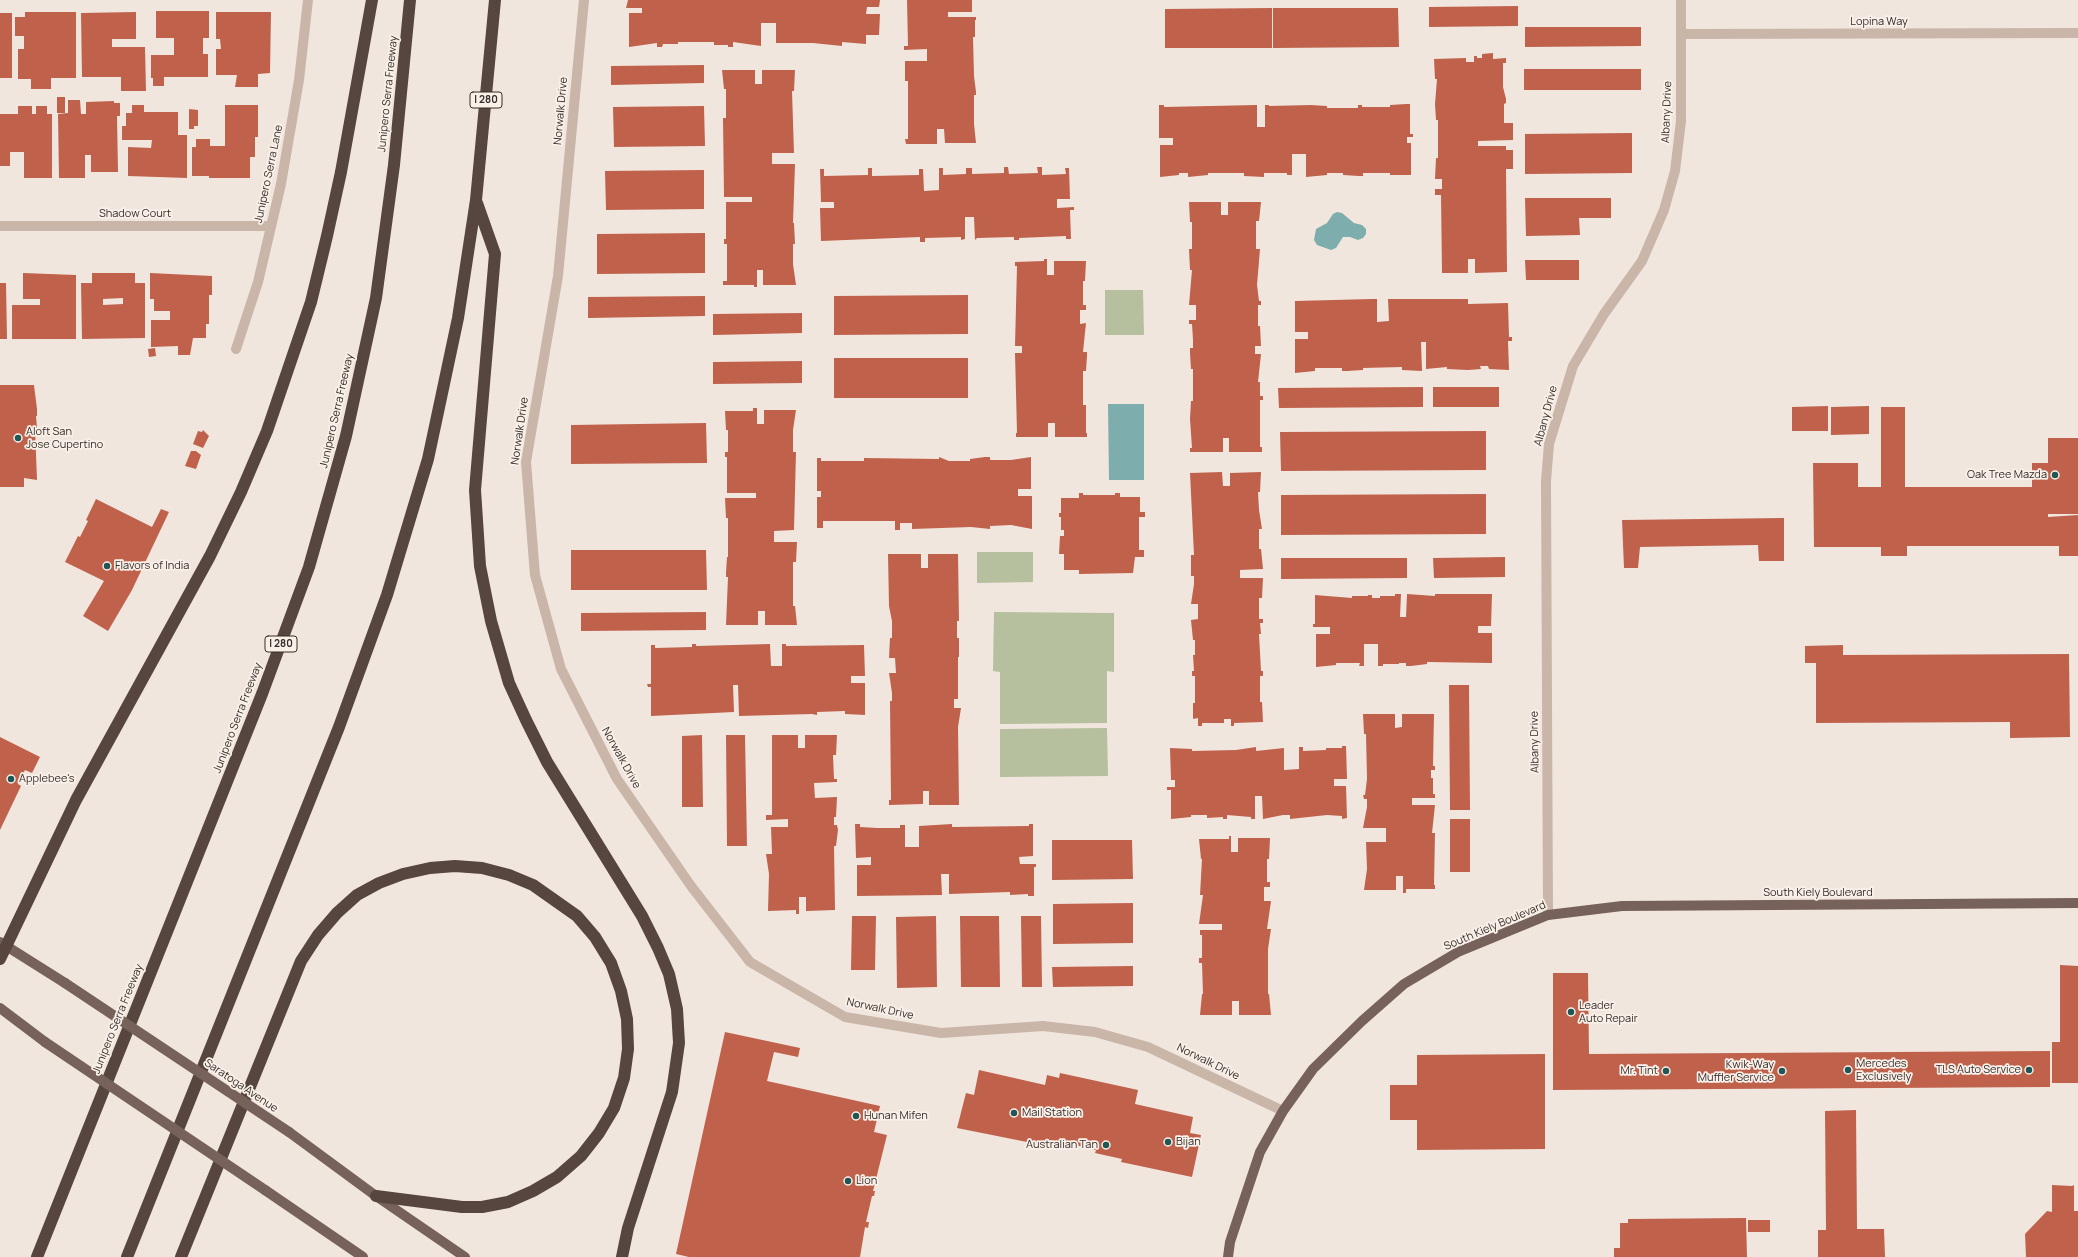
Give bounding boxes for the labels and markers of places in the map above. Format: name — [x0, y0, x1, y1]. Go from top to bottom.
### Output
place label: Aloft San Jose Cupertino — [26, 425, 103, 451]
marker: Aloft San Jose Cupertino — [13, 433, 23, 443]
place label: Oak Tree Mazda — [1967, 468, 2047, 482]
marker: Oak Tree Mazda — [2050, 470, 2060, 480]
place label: Flavors of India — [115, 559, 189, 573]
marker: Flavors of India — [102, 561, 112, 571]
place label: Applebee's — [19, 772, 75, 786]
marker: Applebee's — [6, 774, 16, 784]
place label: Leader Auto Repair — [1579, 999, 1638, 1025]
marker: Leader Auto Repair — [1566, 1007, 1576, 1017]
place label: Mercedes Exclusively — [1856, 1057, 1911, 1083]
place label: Kwik-Way Muffler Service — [1698, 1058, 1774, 1084]
place label: TLS Auto Service — [1936, 1063, 2021, 1077]
place label: Mr. Tint — [1621, 1064, 1658, 1078]
marker: Mercedes Exclusively — [1843, 1065, 1853, 1075]
marker: TLS Auto Service — [2024, 1065, 2034, 1075]
marker: Mr. Tint — [1661, 1066, 1671, 1076]
marker: Kwik-Way Muffler Service — [1777, 1066, 1787, 1076]
place label: Mail Station — [1022, 1106, 1082, 1120]
marker: Mail Station — [1009, 1108, 1019, 1118]
place label: Hunan Mifen — [864, 1109, 928, 1123]
marker: Hunan Mifen — [851, 1111, 861, 1121]
place label: Bijan — [1176, 1135, 1201, 1149]
marker: Bijan — [1163, 1137, 1173, 1147]
place label: Australian Tan — [1026, 1138, 1098, 1152]
marker: Australian Tan — [1101, 1140, 1111, 1150]
place label: Lion — [856, 1174, 877, 1188]
marker: Lion — [843, 1176, 853, 1186]

